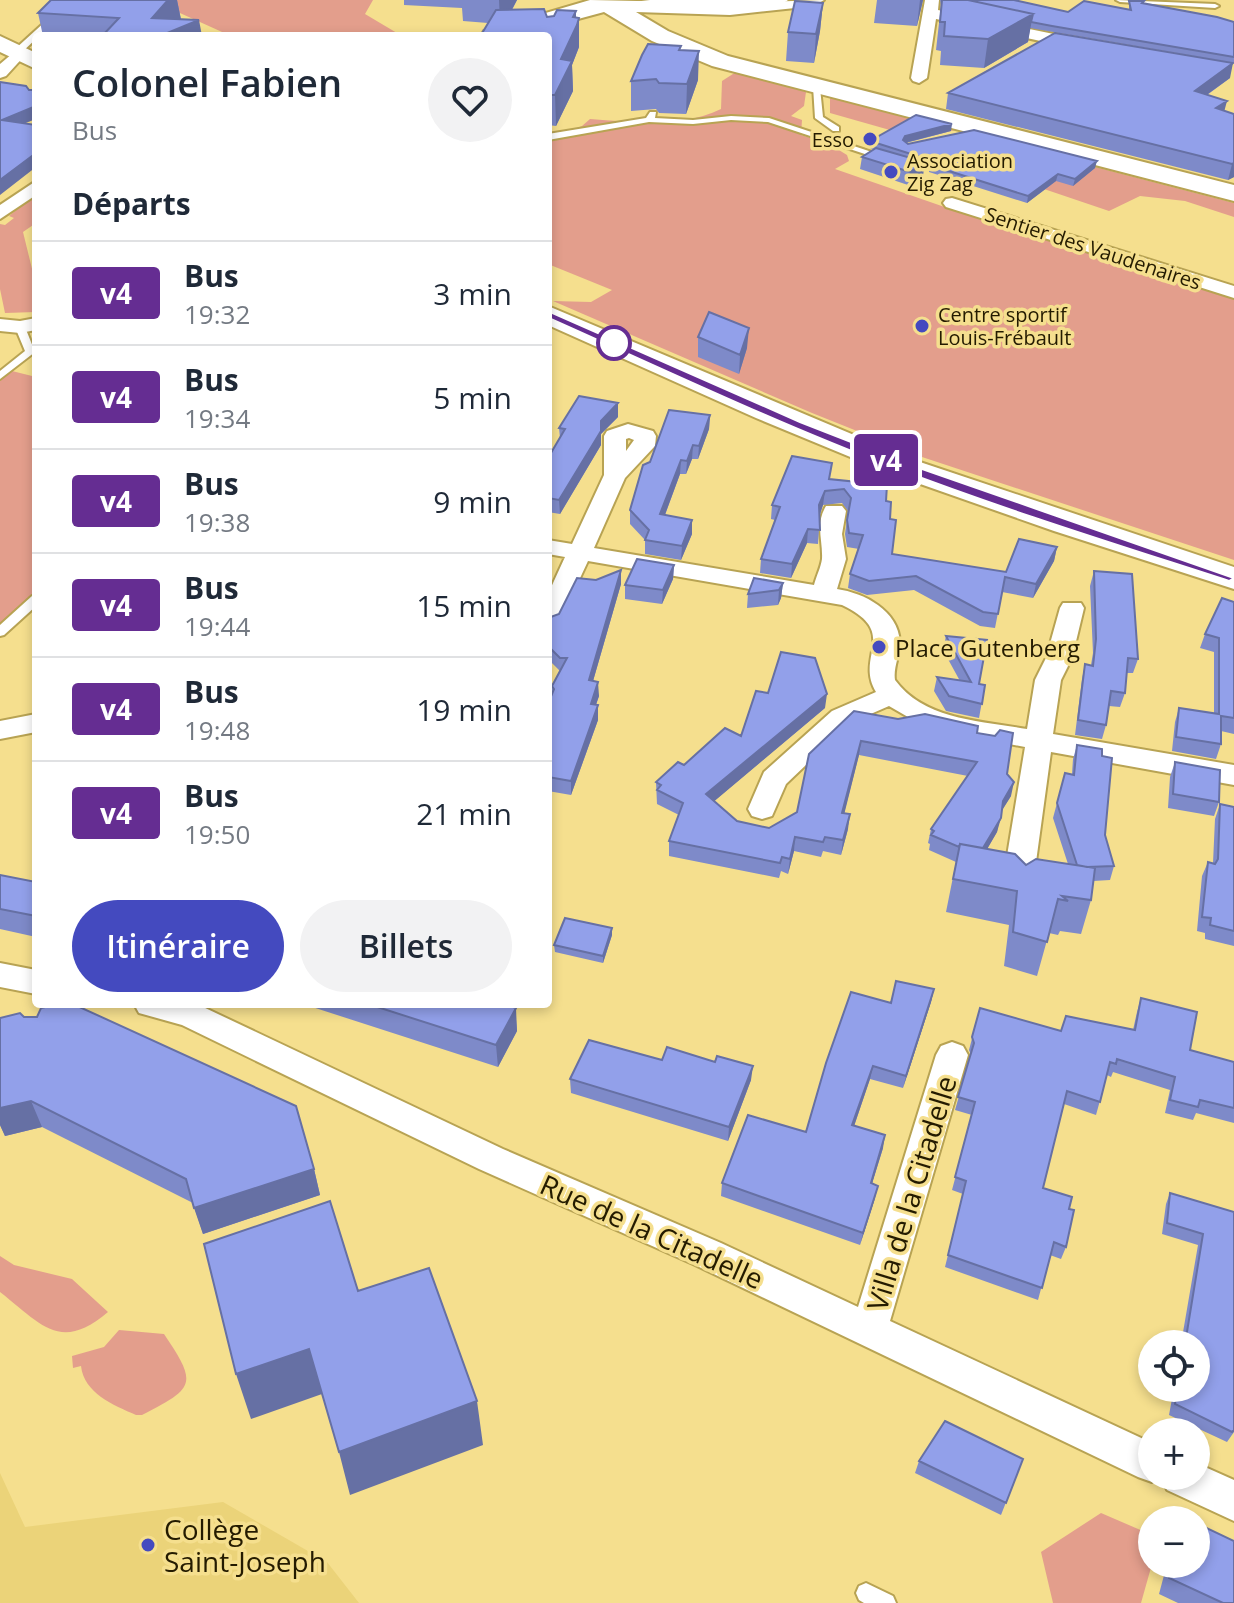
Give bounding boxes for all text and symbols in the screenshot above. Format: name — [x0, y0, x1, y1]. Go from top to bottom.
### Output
text: Colonel Fabien — [72, 56, 342, 108]
button: heart — [428, 58, 512, 142]
text: Bus — [72, 112, 117, 148]
place label: Esso — [812, 126, 854, 153]
marker: Esso — [861, 130, 879, 148]
place label: Association Zig Zag — [907, 147, 1013, 197]
marker: Association Zig Zag — [882, 163, 900, 181]
text: Départs — [72, 183, 191, 224]
street label: Sentier des Vaudenaires — [982, 200, 1204, 296]
text: Bus — [184, 255, 239, 296]
text: 3 min — [433, 273, 512, 314]
text: v4 — [100, 274, 132, 312]
text: 19:32 — [184, 296, 250, 332]
place label: Centre sportif Louis-Frébault — [938, 301, 1071, 351]
marker: Centre sportif Louis-Frébault — [913, 317, 931, 335]
unlabelled marker — [597, 326, 631, 360]
text: Bus — [184, 359, 239, 400]
text: 5 min — [433, 377, 512, 418]
text: v4 — [100, 378, 132, 416]
text: 19:34 — [184, 400, 250, 436]
line badge: v4 — [850, 434, 922, 486]
text: v4 — [870, 441, 902, 479]
text: Bus — [184, 463, 239, 504]
text: 9 min — [433, 481, 512, 522]
text: v4 — [100, 482, 132, 520]
text: 19:38 — [184, 504, 250, 540]
text: Bus — [184, 567, 239, 608]
text: 15 min — [416, 585, 512, 626]
text: v4 — [100, 586, 132, 624]
text: 19:44 — [184, 608, 250, 644]
place label: Place Gutenberg — [895, 631, 1080, 664]
marker: Place Gutenberg — [870, 638, 888, 656]
text: Bus — [184, 671, 239, 712]
text: 19 min — [416, 689, 512, 730]
text: v4 — [100, 690, 132, 728]
text: 19:48 — [184, 712, 250, 748]
text: Bus — [184, 775, 239, 816]
text: 21 min — [416, 793, 512, 834]
text: v4 — [100, 794, 132, 832]
text: 19:50 — [184, 816, 250, 852]
button: Itinéraire — [72, 900, 284, 992]
button: Billets — [300, 900, 512, 992]
street label: Villa de la Citadelle — [857, 1071, 965, 1315]
street label: Rue de la Citadelle — [534, 1165, 770, 1297]
map controls — [1138, 1330, 1210, 1578]
button: locate — [1138, 1330, 1210, 1402]
button: + — [1138, 1418, 1210, 1490]
button: − — [1138, 1506, 1210, 1578]
place label: Collège Saint-Joseph — [164, 1510, 326, 1580]
marker: Collège Saint-Joseph — [139, 1536, 157, 1554]

